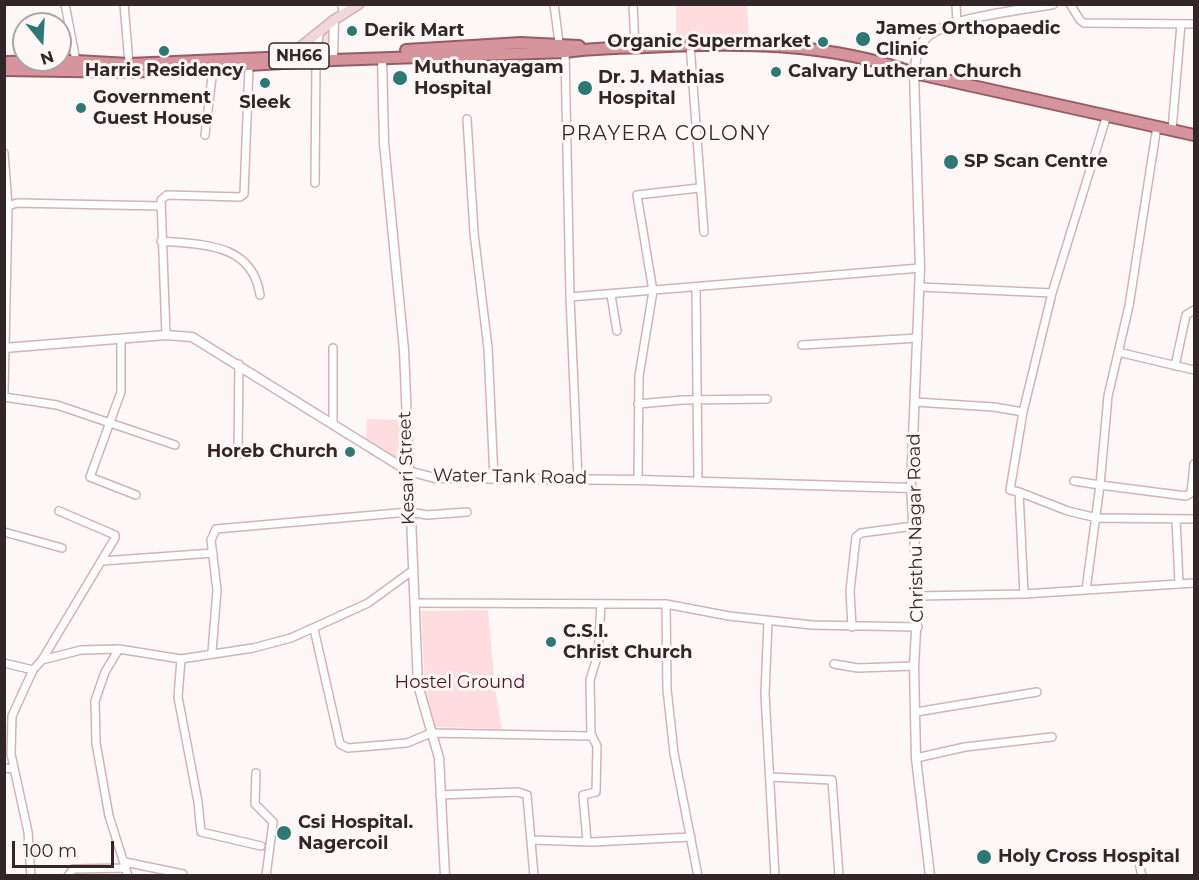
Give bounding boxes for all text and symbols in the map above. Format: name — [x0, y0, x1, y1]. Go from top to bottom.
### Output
north arrow — [12, 12, 72, 72]
place label: James Orthopaedic Clinic — [876, 18, 1060, 60]
place label: Derik Mart — [364, 20, 464, 42]
marker: Derik Mart — [345, 24, 359, 38]
marker: James Orthopaedic Clinic — [854, 30, 872, 48]
place label: Organic Supermarket — [607, 31, 811, 53]
marker: Organic Supermarket — [816, 35, 830, 49]
road number: NH66 — [269, 43, 329, 69]
marker: Harris Residency — [157, 44, 171, 58]
text: N — [38, 47, 56, 69]
place label: Muthunayagam Hospital — [414, 57, 564, 100]
place label: Harris Residency — [85, 60, 243, 82]
place label: Calvary Lutheran Church — [788, 61, 1022, 83]
marker: Calvary Lutheran Church — [769, 65, 783, 79]
place label: Dr. J. Mathias Hospital — [598, 67, 724, 110]
marker: Muthunayagam Hospital — [391, 69, 409, 87]
marker: Sleek — [258, 76, 272, 90]
marker: Dr. J. Mathias Hospital — [576, 79, 594, 97]
place label: Government Guest House — [93, 87, 213, 130]
place label: Sleek — [239, 92, 291, 114]
marker: Government Guest House — [74, 101, 88, 115]
district label: PRAYERA COLONY — [561, 122, 771, 146]
place label: SP Scan Centre — [964, 151, 1108, 173]
marker: SP Scan Centre — [942, 153, 960, 171]
street label: Kesari Street — [394, 411, 420, 525]
street label: Christhu Nagar Road — [904, 433, 928, 623]
place label: Horeb Church — [207, 441, 338, 463]
marker: Horeb Church — [343, 445, 357, 459]
street label: Water Tank Road — [433, 465, 587, 489]
place label: C.S.I. Christ Church — [563, 621, 693, 664]
marker: C.S.I. Christ Church — [544, 635, 558, 649]
park label: Hostel Ground — [395, 672, 525, 694]
place label: Csi Hospital. Nagercoil — [298, 812, 413, 854]
marker: Csi Hospital. Nagercoil — [275, 824, 293, 842]
scale bar — [15, 829, 117, 867]
text: 100 m — [23, 840, 77, 862]
place label: Holy Cross Hospital — [998, 846, 1180, 868]
marker: Holy Cross Hospital — [975, 848, 993, 866]

